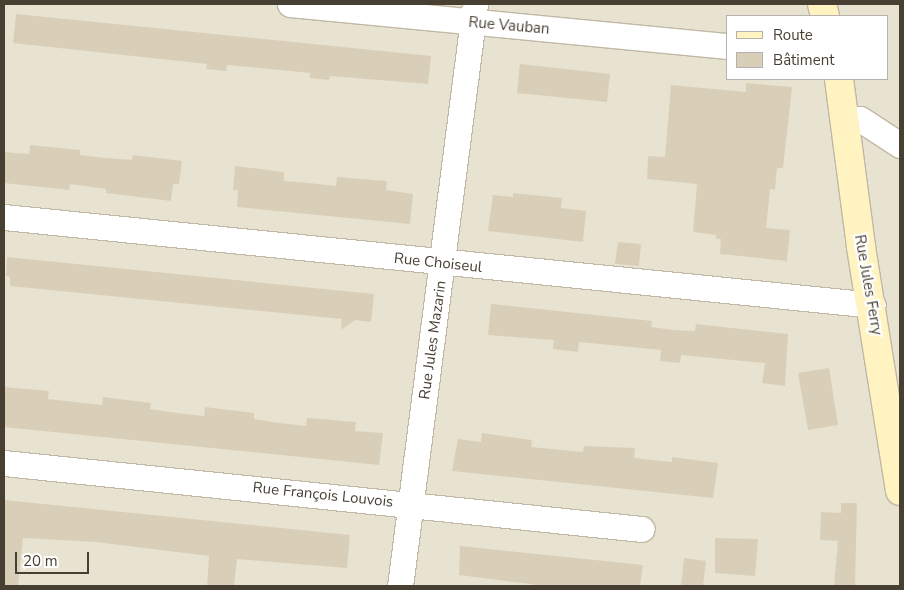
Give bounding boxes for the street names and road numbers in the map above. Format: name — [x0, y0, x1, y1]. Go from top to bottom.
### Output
street label: Rue Vauban — [468, 13, 550, 39]
street label: Rue Jules Ferry — [850, 233, 886, 337]
street label: Rue Choiseul — [393, 249, 483, 277]
street label: Rue Jules Mazarin — [416, 279, 450, 401]
street label: Rue François Louvois — [252, 479, 394, 511]

